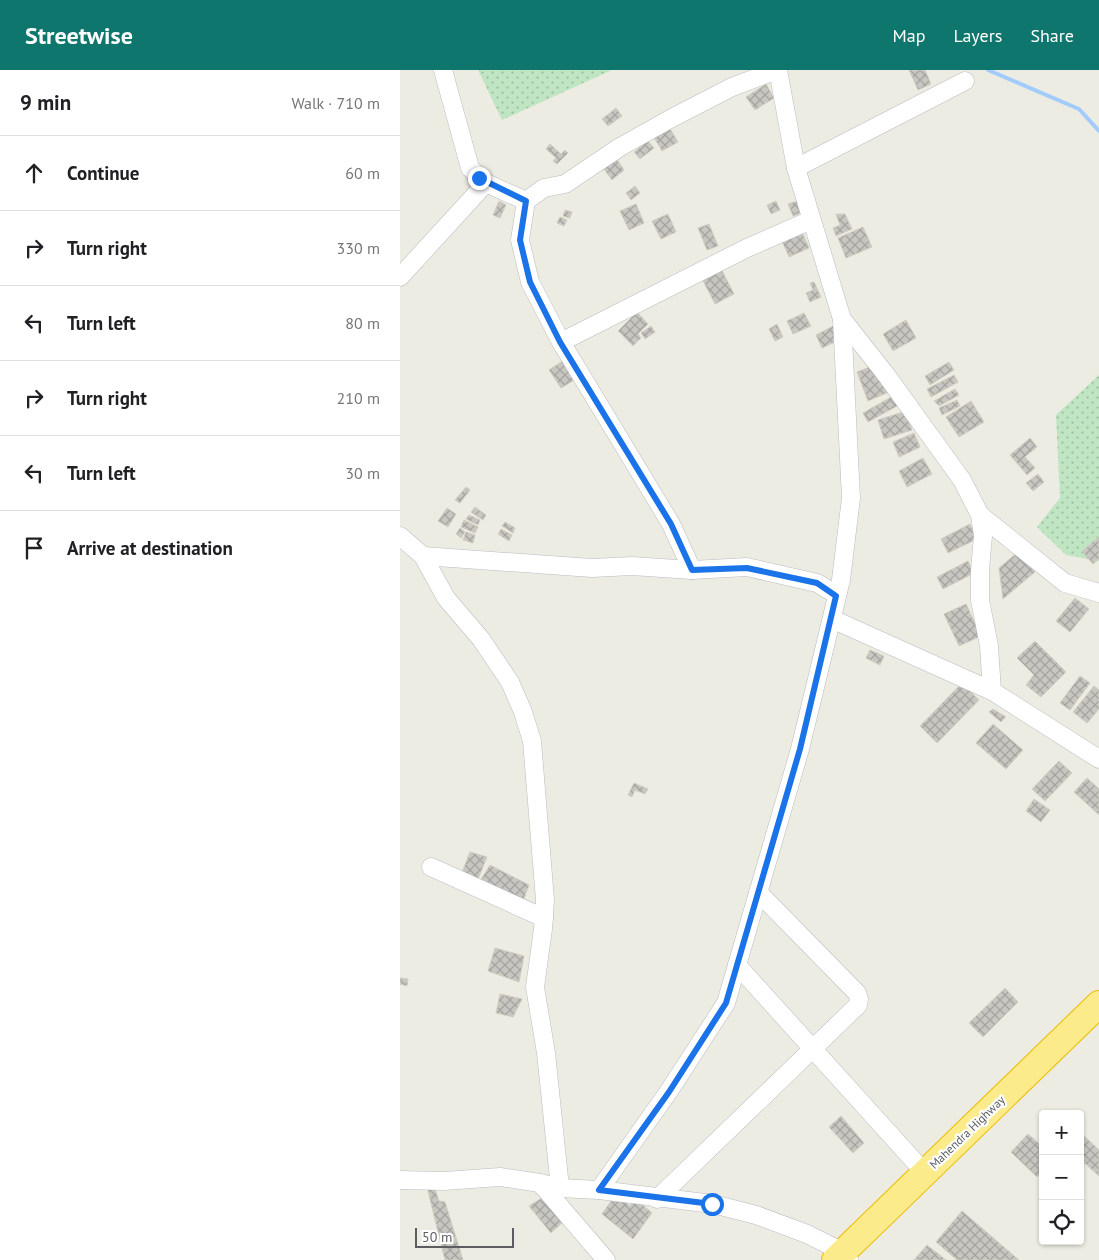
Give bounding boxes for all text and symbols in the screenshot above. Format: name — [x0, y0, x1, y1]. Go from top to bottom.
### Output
text: Streetwise — [25, 20, 133, 51]
text: Map — [893, 24, 925, 47]
text: Layers — [953, 24, 1002, 47]
text: Share — [1030, 24, 1074, 47]
text: 9 min — [20, 89, 71, 116]
text: Walk · 710 m — [291, 93, 380, 113]
icon: ahead — [20, 159, 48, 187]
text: Continue — [67, 161, 139, 185]
text: 60 m — [345, 163, 380, 183]
route end — [468, 167, 491, 190]
icon: right — [20, 234, 48, 262]
text: Turn right — [67, 236, 147, 260]
text: 330 m — [337, 238, 380, 258]
icon: left — [20, 309, 48, 337]
text: Turn left — [67, 311, 136, 335]
text: 80 m — [345, 313, 380, 333]
icon: right — [20, 384, 48, 412]
text: Turn right — [67, 386, 147, 410]
text: 210 m — [337, 388, 380, 408]
icon: left — [20, 459, 48, 487]
text: Turn left — [67, 461, 136, 485]
text: 30 m — [345, 463, 380, 483]
icon: arrive — [20, 534, 48, 562]
text: Arrive at destination — [67, 536, 233, 560]
street label: Mahendra Highway — [926, 1092, 1008, 1172]
map controls — [1039, 1110, 1084, 1245]
button: + — [1039, 1110, 1084, 1155]
button: − — [1039, 1155, 1084, 1200]
route start — [701, 1193, 724, 1216]
button: locate — [1039, 1200, 1084, 1245]
scale bar — [415, 1225, 514, 1248]
text: 50 m — [422, 1228, 452, 1246]

